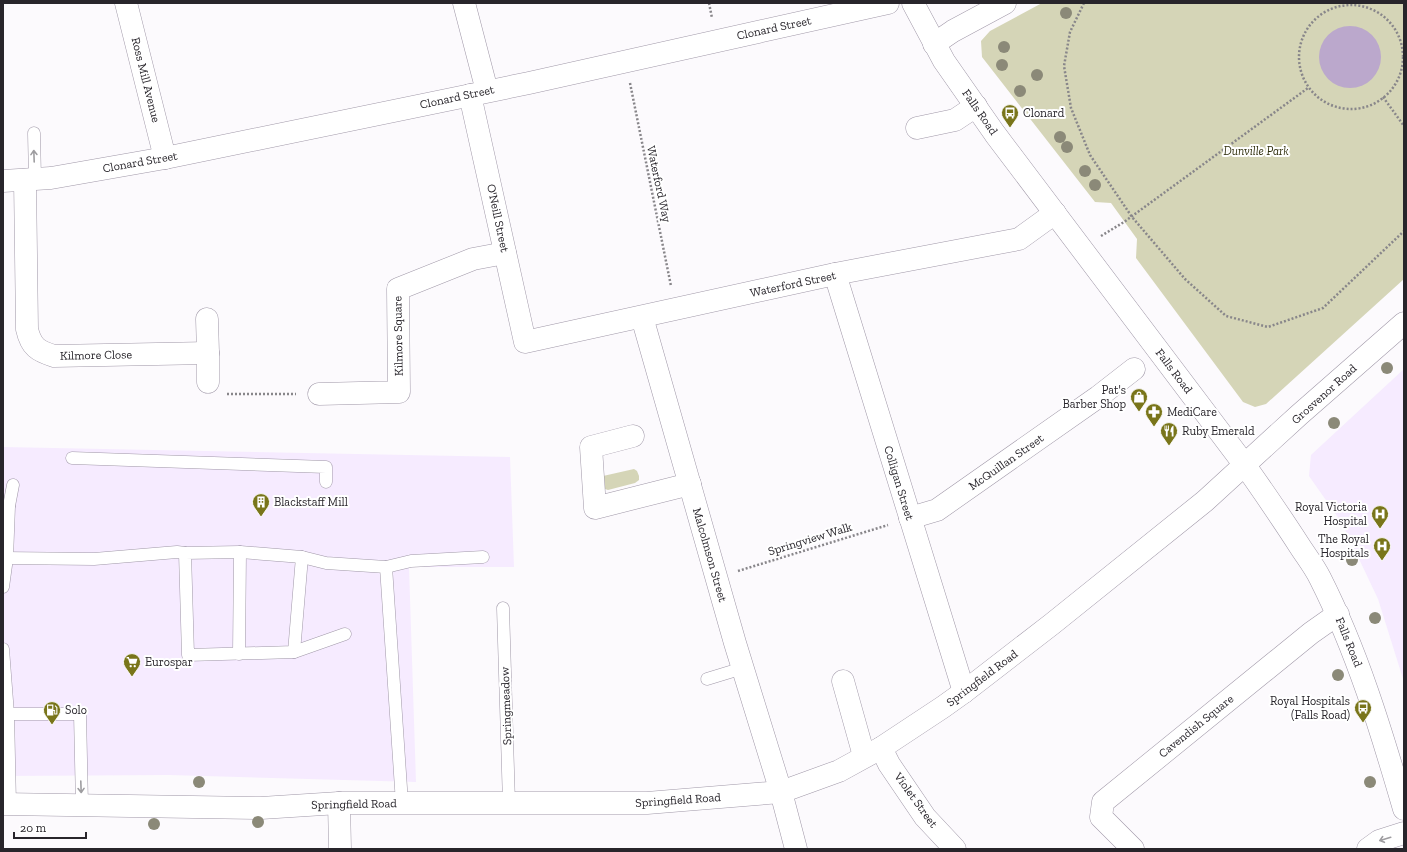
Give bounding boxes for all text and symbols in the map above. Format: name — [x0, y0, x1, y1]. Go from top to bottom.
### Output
street label: Clonard Street — [735, 13, 813, 43]
street label: Ross Mill Avenue — [129, 36, 163, 124]
street label: Clonard Street — [418, 82, 496, 112]
street label: Falls Road — [959, 86, 1001, 138]
bus stop icon: Clonard — [1000, 103, 1020, 128]
place label: Clonard — [1023, 106, 1065, 120]
street label: Waterford Way — [644, 144, 674, 224]
park label: Dunville Park — [1224, 144, 1289, 158]
street label: Clonard Street — [101, 148, 179, 175]
one-way arrow — [30, 150, 38, 163]
street label: O'Neill Street — [484, 183, 512, 254]
street label: Waterford Street — [749, 268, 838, 300]
street label: Kilmore Square — [390, 295, 406, 376]
street label: Falls Road — [1153, 346, 1196, 396]
street label: Kilmore Close — [60, 347, 133, 363]
street label: Grosvenor Road — [1289, 361, 1360, 427]
place label: Pat's Barber Shop — [1062, 383, 1126, 411]
shop icon: Pat's Barber Shop — [1129, 387, 1149, 412]
pharmacy icon: MediCare — [1144, 402, 1164, 427]
place label: MediCare — [1167, 405, 1217, 419]
restaurant icon: Ruby Emerald — [1159, 421, 1179, 446]
place label: Ruby Emerald — [1182, 424, 1255, 438]
street label: McQuillan Street — [966, 431, 1047, 493]
street label: Colligan Street — [881, 444, 917, 523]
building icon: Blackstaff Mill — [251, 492, 271, 517]
place label: Blackstaff Mill — [274, 495, 348, 509]
place label: Royal Victoria Hospital — [1295, 500, 1367, 528]
hospital icon: Royal Victoria Hospital — [1370, 504, 1390, 529]
street label: Malcolmson Street — [690, 506, 730, 604]
street label: Springview Walk — [766, 519, 854, 558]
place label: The Royal Hospitals — [1318, 532, 1369, 560]
hospital icon: The Royal Hospitals — [1372, 536, 1392, 561]
street label: Falls Road — [1333, 615, 1365, 669]
street label: Springfield Road — [944, 646, 1021, 709]
supermarket icon: Eurospar — [122, 652, 142, 677]
place label: Eurospar — [145, 655, 193, 669]
street label: Springmeadow — [498, 666, 514, 745]
street label: Cavendish Square — [1156, 691, 1237, 760]
place label: Royal Hospitals (Falls Road) — [1270, 694, 1350, 722]
bus stop icon: Royal Hospitals (Falls Road) — [1353, 698, 1373, 723]
fuel station icon: Solo — [42, 700, 62, 725]
place label: Solo — [65, 703, 87, 717]
street label: Violet Street — [891, 769, 941, 831]
one-way arrow — [77, 780, 85, 793]
street label: Springfield Road — [635, 790, 722, 810]
street label: Springfield Road — [311, 796, 397, 812]
scale bar — [14, 814, 86, 840]
text: 20 m — [20, 821, 47, 835]
one-way arrow — [1379, 836, 1392, 843]

